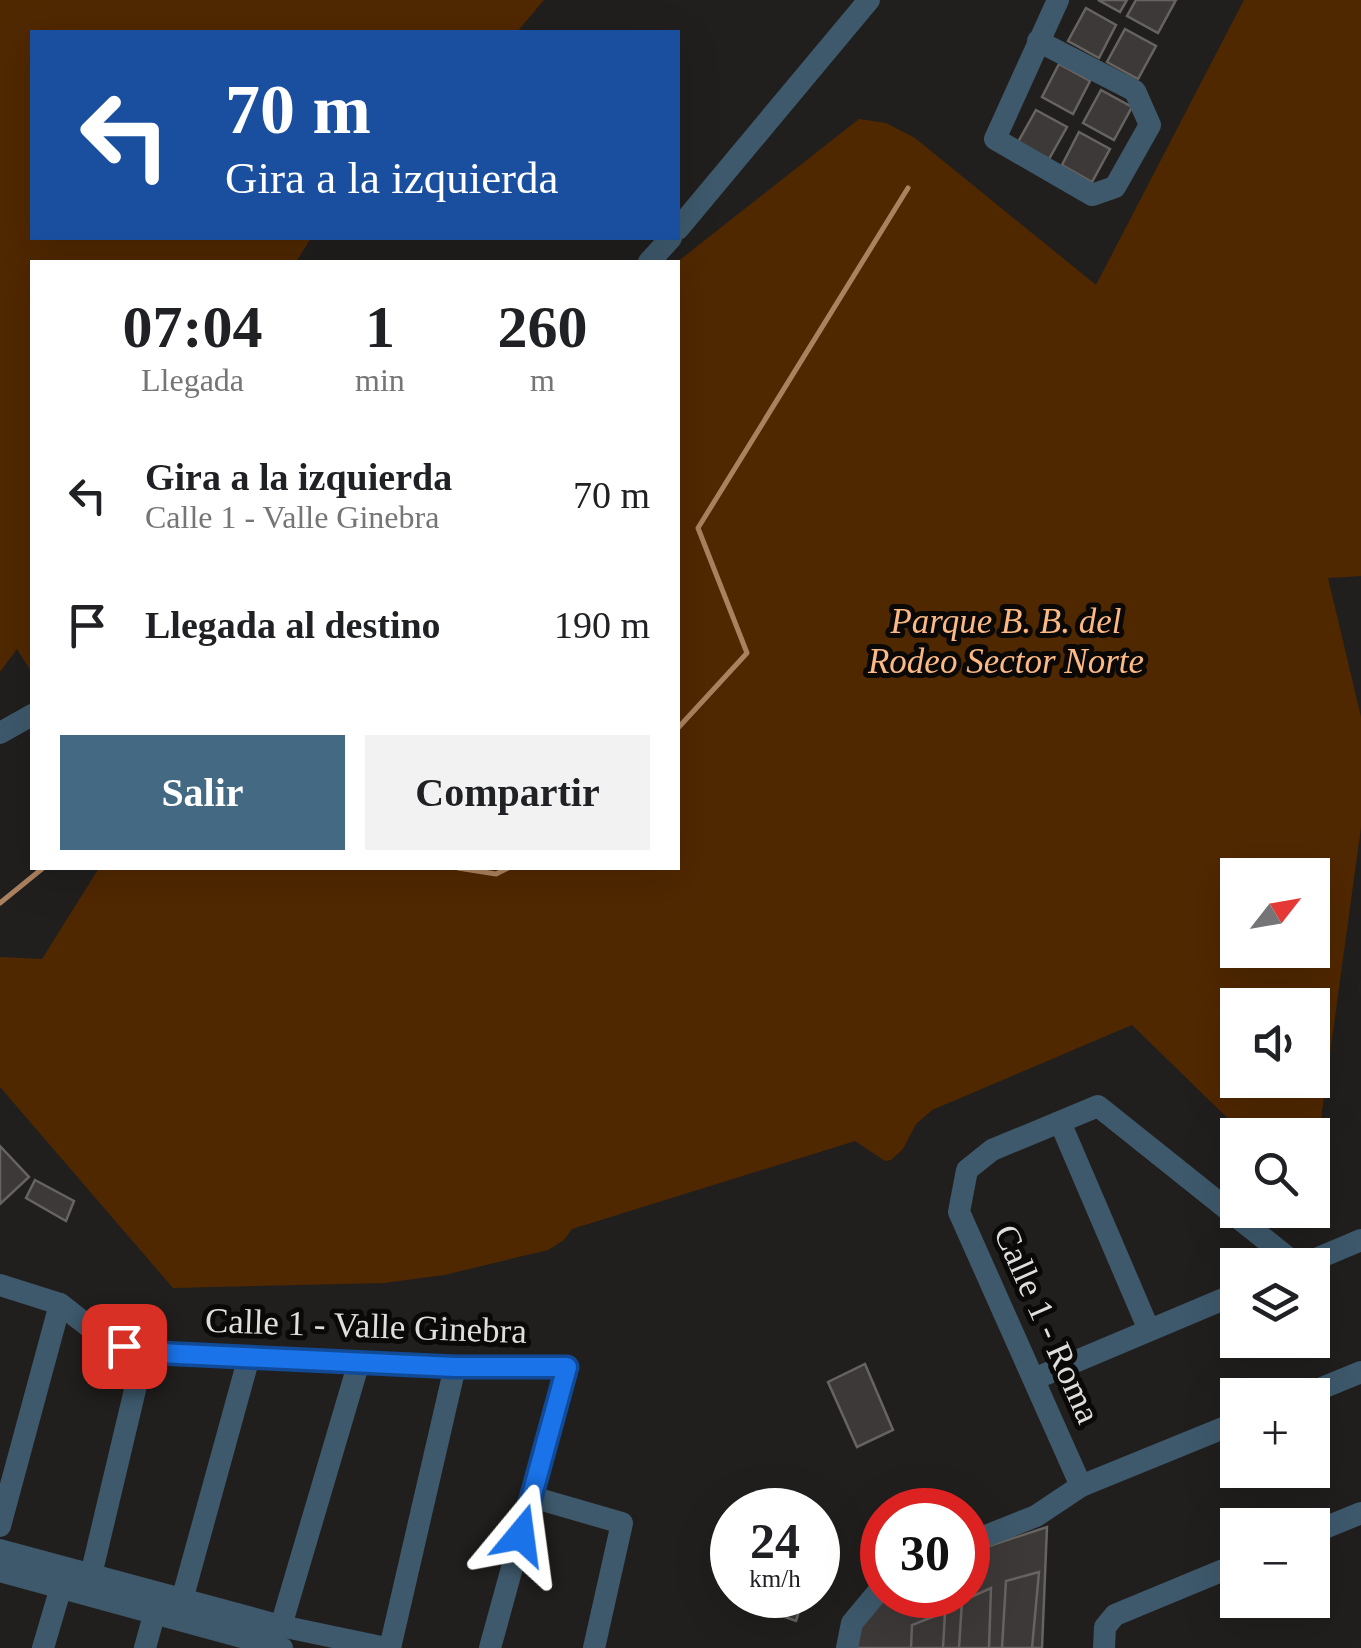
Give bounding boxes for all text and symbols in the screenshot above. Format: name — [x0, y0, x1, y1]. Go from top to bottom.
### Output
icon: left — [60, 70, 190, 200]
text: 70 m — [225, 71, 371, 148]
text: Gira a la izquierda — [225, 153, 559, 203]
text: 07:04 — [123, 294, 263, 360]
text: 1 — [365, 294, 395, 360]
text: 260 — [497, 294, 587, 360]
text: Llegada — [141, 362, 244, 398]
text: min — [355, 362, 405, 398]
text: m — [530, 362, 555, 398]
text: Gira a la izquierda — [145, 456, 452, 498]
icon: left — [60, 468, 115, 523]
text: 70 m — [573, 474, 650, 516]
text: Calle 1 - Valle Ginebra — [145, 499, 439, 535]
icon: arrive — [60, 598, 115, 653]
park label: Parque B. B. del Rodeo Sector Norte — [867, 602, 1144, 681]
text: Llegada al destino — [145, 604, 441, 646]
text: 190 m — [554, 604, 650, 646]
button: Salir — [60, 735, 345, 850]
button: Compartir — [365, 735, 650, 850]
north arrow — [1220, 858, 1330, 968]
map controls — [1220, 858, 1330, 1618]
button: sound — [1220, 988, 1330, 1098]
button: search — [1220, 1118, 1330, 1228]
street label: Calle 1 - Roma — [986, 1219, 1108, 1430]
button: layers — [1220, 1248, 1330, 1358]
street label: Calle 1 - Valle Ginebra — [204, 1301, 528, 1351]
pin — [82, 1304, 167, 1389]
icon: arrive — [97, 1319, 152, 1374]
button: + — [1220, 1378, 1330, 1488]
position arrow — [469, 1483, 573, 1587]
speed limit sign: 30 — [860, 1488, 990, 1618]
button: − — [1220, 1508, 1330, 1618]
text: 24 — [750, 1513, 800, 1569]
text: km/h — [749, 1565, 801, 1592]

